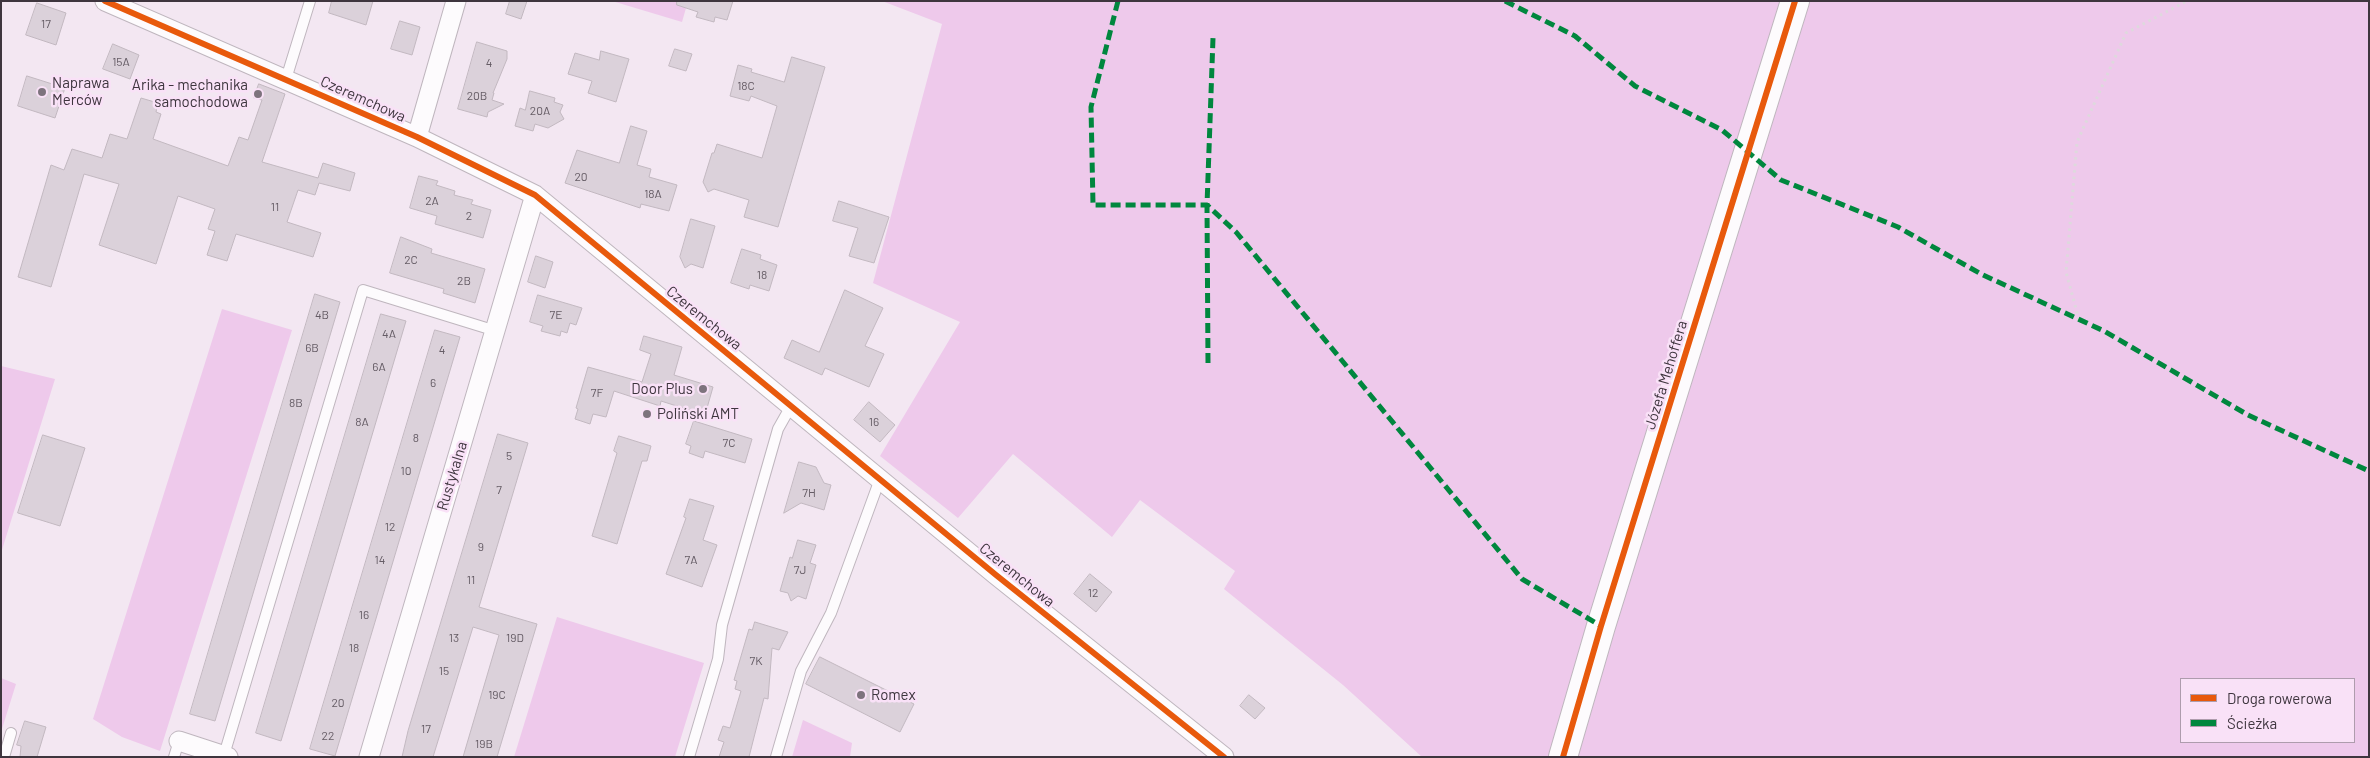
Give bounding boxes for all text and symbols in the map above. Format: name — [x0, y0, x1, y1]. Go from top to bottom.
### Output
house number: 17 — [41, 17, 51, 31]
house number: 15A — [112, 55, 130, 69]
house number: 4 — [486, 56, 492, 70]
street label: Czeremchowa — [318, 72, 408, 126]
place label: Naprawa Merców — [52, 74, 109, 109]
place label: Arika - mechanika samochodowa — [132, 76, 248, 111]
house number: 18C — [737, 79, 755, 93]
marker: Naprawa Merców — [36, 86, 48, 98]
marker: Arika - mechanika samochodowa — [252, 88, 264, 100]
house number: 20B — [467, 89, 487, 103]
house number: 20A — [530, 104, 550, 118]
house number: 20 — [574, 170, 588, 184]
house number: 18A — [644, 187, 662, 201]
house number: 2A — [425, 194, 439, 208]
house number: 11 — [271, 200, 279, 214]
house number: 2 — [466, 209, 472, 223]
house number: 2C — [404, 253, 418, 267]
house number: 18 — [757, 268, 767, 282]
house number: 2B — [457, 274, 471, 288]
street label: Czeremchowa — [663, 282, 745, 354]
house number: 4B — [315, 308, 329, 322]
house number: 7E — [550, 308, 562, 322]
street label: Józefa Mehoffera — [1641, 318, 1691, 432]
house number: 4A — [382, 327, 396, 341]
house number: 6B — [305, 341, 319, 355]
house number: 4 — [439, 343, 445, 357]
house number: 6A — [372, 360, 386, 374]
house number: 6 — [430, 376, 436, 390]
place label: Door Plus — [631, 380, 693, 398]
marker: Door Plus — [697, 383, 709, 395]
house number: 7F — [591, 386, 603, 400]
house number: 8B — [289, 396, 303, 410]
place label: Poliński AMT — [657, 405, 739, 423]
marker: Poliński AMT — [641, 408, 653, 420]
house number: 8A — [355, 415, 369, 429]
house number: 16 — [869, 415, 879, 429]
house number: 8 — [413, 431, 419, 445]
house number: 7C — [723, 436, 735, 450]
street label: Rustykalna — [433, 439, 471, 513]
house number: 5 — [506, 449, 512, 463]
house number: 10 — [401, 464, 411, 478]
house number: 7 — [496, 483, 502, 497]
house number: 7H — [802, 486, 816, 500]
house number: 12 — [385, 520, 395, 534]
street label: Czeremchowa — [976, 539, 1058, 611]
house number: 9 — [478, 540, 484, 554]
house number: 14 — [375, 553, 385, 567]
house number: 7A — [685, 553, 697, 567]
house number: 7J — [794, 563, 806, 577]
house number: 11 — [467, 573, 475, 587]
house number: 12 — [1088, 586, 1098, 600]
house number: 16 — [359, 608, 369, 622]
house number: 13 — [449, 631, 459, 645]
house number: 19D — [506, 631, 524, 645]
house number: 18 — [349, 641, 359, 655]
house number: 7K — [749, 654, 763, 668]
house number: 15 — [439, 664, 449, 678]
legend — [2180, 678, 2355, 743]
place label: Romex — [871, 686, 916, 704]
house number: 19C — [488, 688, 506, 702]
marker: Romex — [855, 689, 867, 701]
text: Droga rowerowa — [2227, 689, 2332, 707]
house number: 20 — [331, 696, 345, 710]
text: Ścieżka — [2227, 714, 2277, 732]
house number: 17 — [421, 722, 431, 736]
house number: 22 — [322, 729, 334, 743]
house number: 19B — [475, 737, 493, 751]

